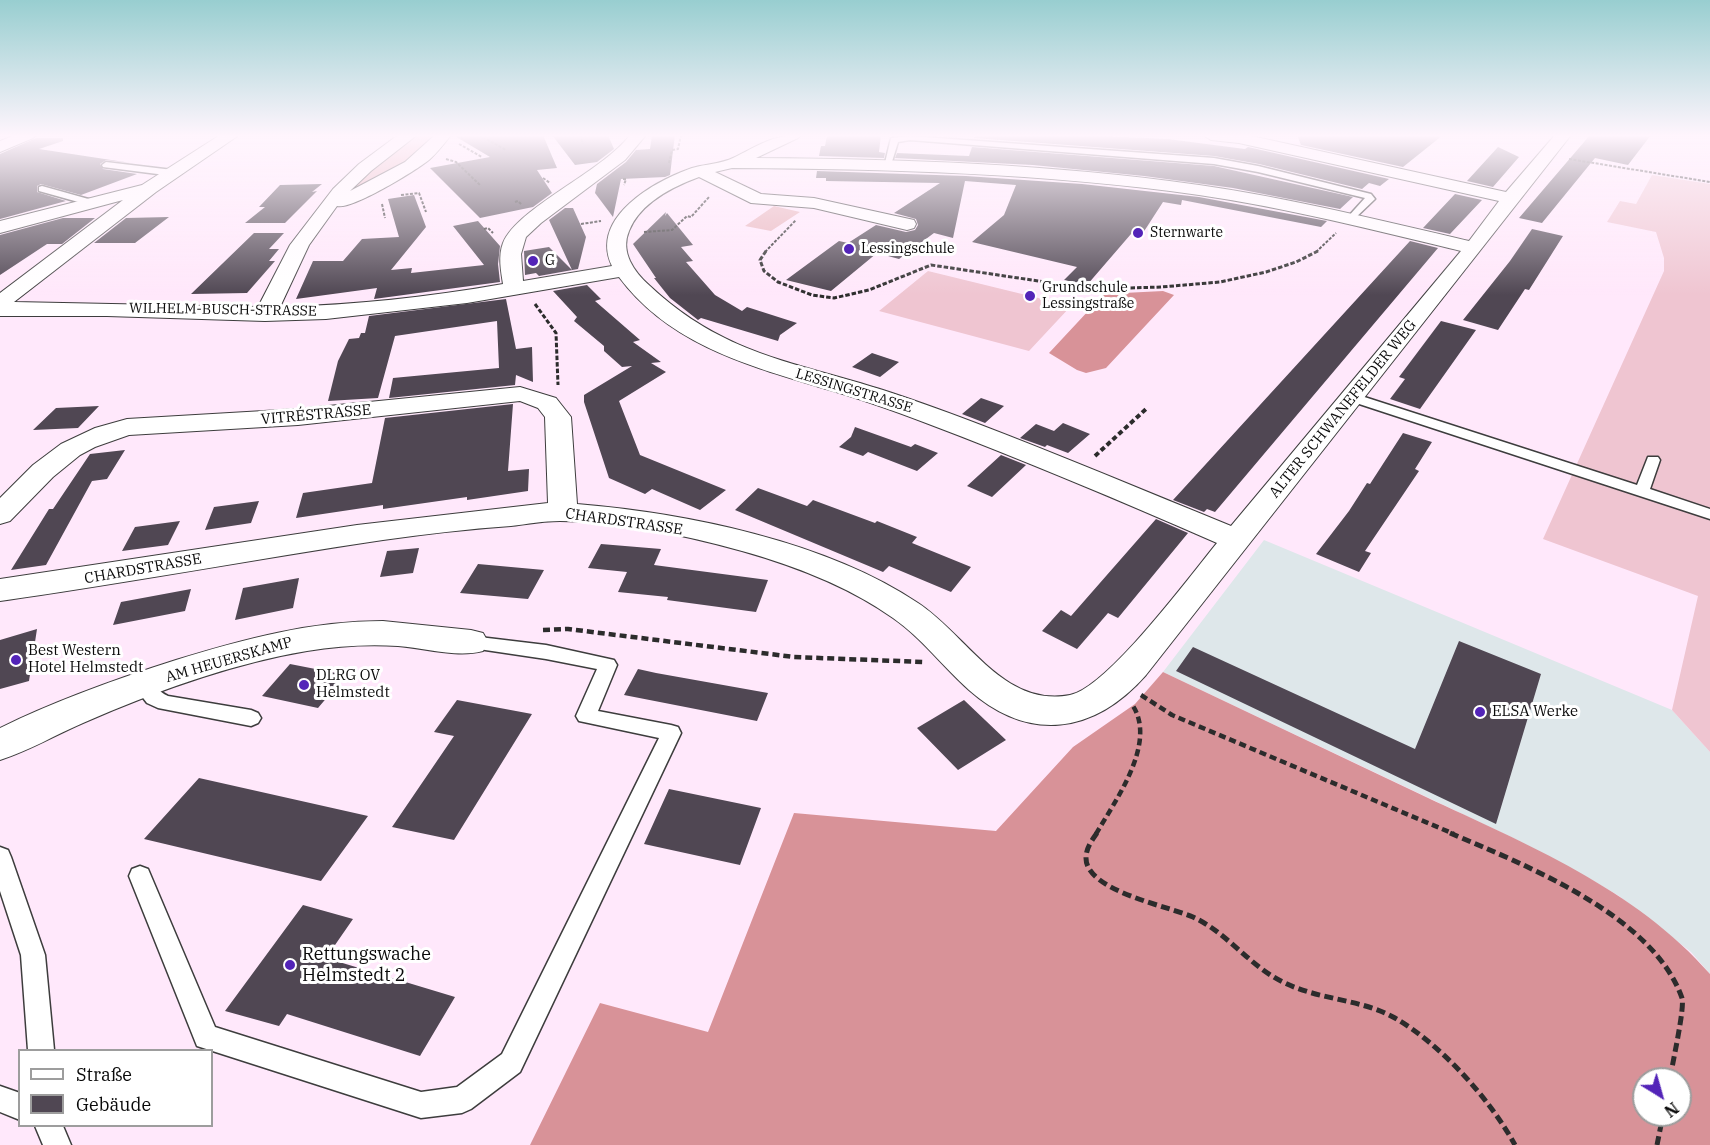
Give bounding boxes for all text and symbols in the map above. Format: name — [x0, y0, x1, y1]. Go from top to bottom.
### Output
place label: Sternwarte — [1150, 225, 1223, 241]
marker: Sternwarte — [1131, 226, 1145, 240]
place label: Lessingschule — [861, 241, 955, 257]
marker: Lessingschule — [842, 242, 856, 256]
place label: G — [545, 253, 555, 269]
marker: G — [526, 254, 540, 268]
place label: Grundschule Lessingstraße — [1042, 280, 1134, 312]
marker: Grundschule Lessingstraße — [1023, 289, 1037, 303]
street label: WILHELM-BUSCH-STRASSE — [129, 300, 317, 320]
street label: ALTER SCHWANEFELDER WEG — [1266, 316, 1420, 502]
street label: LESSINGSTRASSE — [794, 365, 914, 417]
street label: VITRÉSTRASSE — [260, 401, 372, 429]
street label: CHARDSTRASSE — [564, 505, 684, 539]
street label: CHARDSTRASSE — [83, 550, 203, 588]
street label: AM HEUERSKAMP — [163, 633, 295, 687]
place label: Best Western Hotel Helmstedt — [28, 642, 143, 677]
marker: Best Western Hotel Helmstedt — [9, 653, 23, 667]
place label: DLRG OV Helmstedt — [316, 667, 390, 702]
marker: DLRG OV Helmstedt — [297, 678, 311, 692]
place label: ELSA Werke — [1492, 703, 1578, 721]
marker: ELSA Werke — [1473, 705, 1487, 719]
place label: Rettungswache Helmstedt 2 — [302, 944, 431, 986]
marker: Rettungswache Helmstedt 2 — [283, 958, 297, 972]
legend — [18, 1049, 213, 1127]
text: Straße — [76, 1063, 132, 1086]
north arrow — [1632, 1067, 1692, 1127]
text: Gebäude — [76, 1093, 151, 1116]
text: N — [1661, 1098, 1683, 1122]

